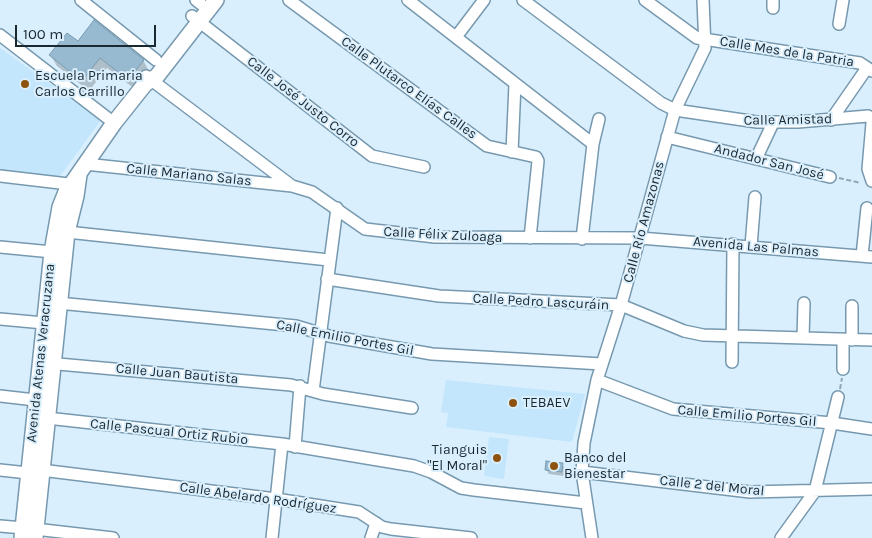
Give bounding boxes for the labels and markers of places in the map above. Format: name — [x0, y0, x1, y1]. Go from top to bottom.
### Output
place label: Escuela Primaria Carlos Carrillo — [35, 68, 143, 100]
marker: Escuela Primaria Carlos Carrillo — [19, 78, 31, 90]
place label: TEBAEV — [523, 395, 570, 411]
marker: TEBAEV — [507, 397, 519, 409]
place label: Tianguis "El Moral" — [427, 442, 487, 474]
place label: Banco del Bienestar — [564, 450, 626, 482]
marker: Tianguis "El Moral" — [491, 452, 503, 464]
marker: Banco del Bienestar — [548, 460, 560, 472]

